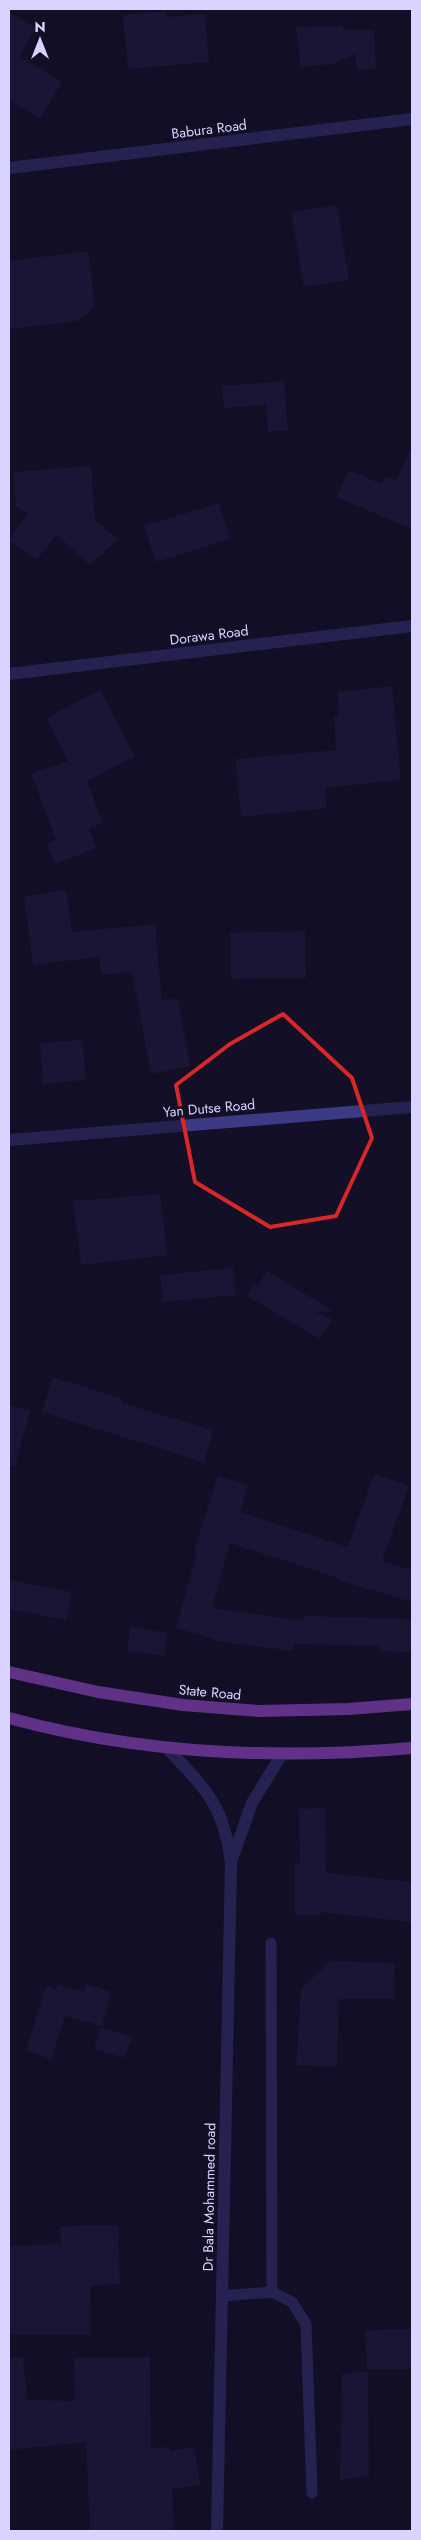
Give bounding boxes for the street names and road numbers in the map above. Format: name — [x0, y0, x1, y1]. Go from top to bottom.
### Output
street label: Babura Road — [170, 114, 248, 144]
street label: Dorawa Road — [168, 620, 250, 650]
street label: Yan Dutse Road — [162, 1094, 256, 1122]
street label: State Road — [178, 1679, 242, 1705]
street label: Dr Bala Mohammed road — [198, 2123, 220, 2271]

